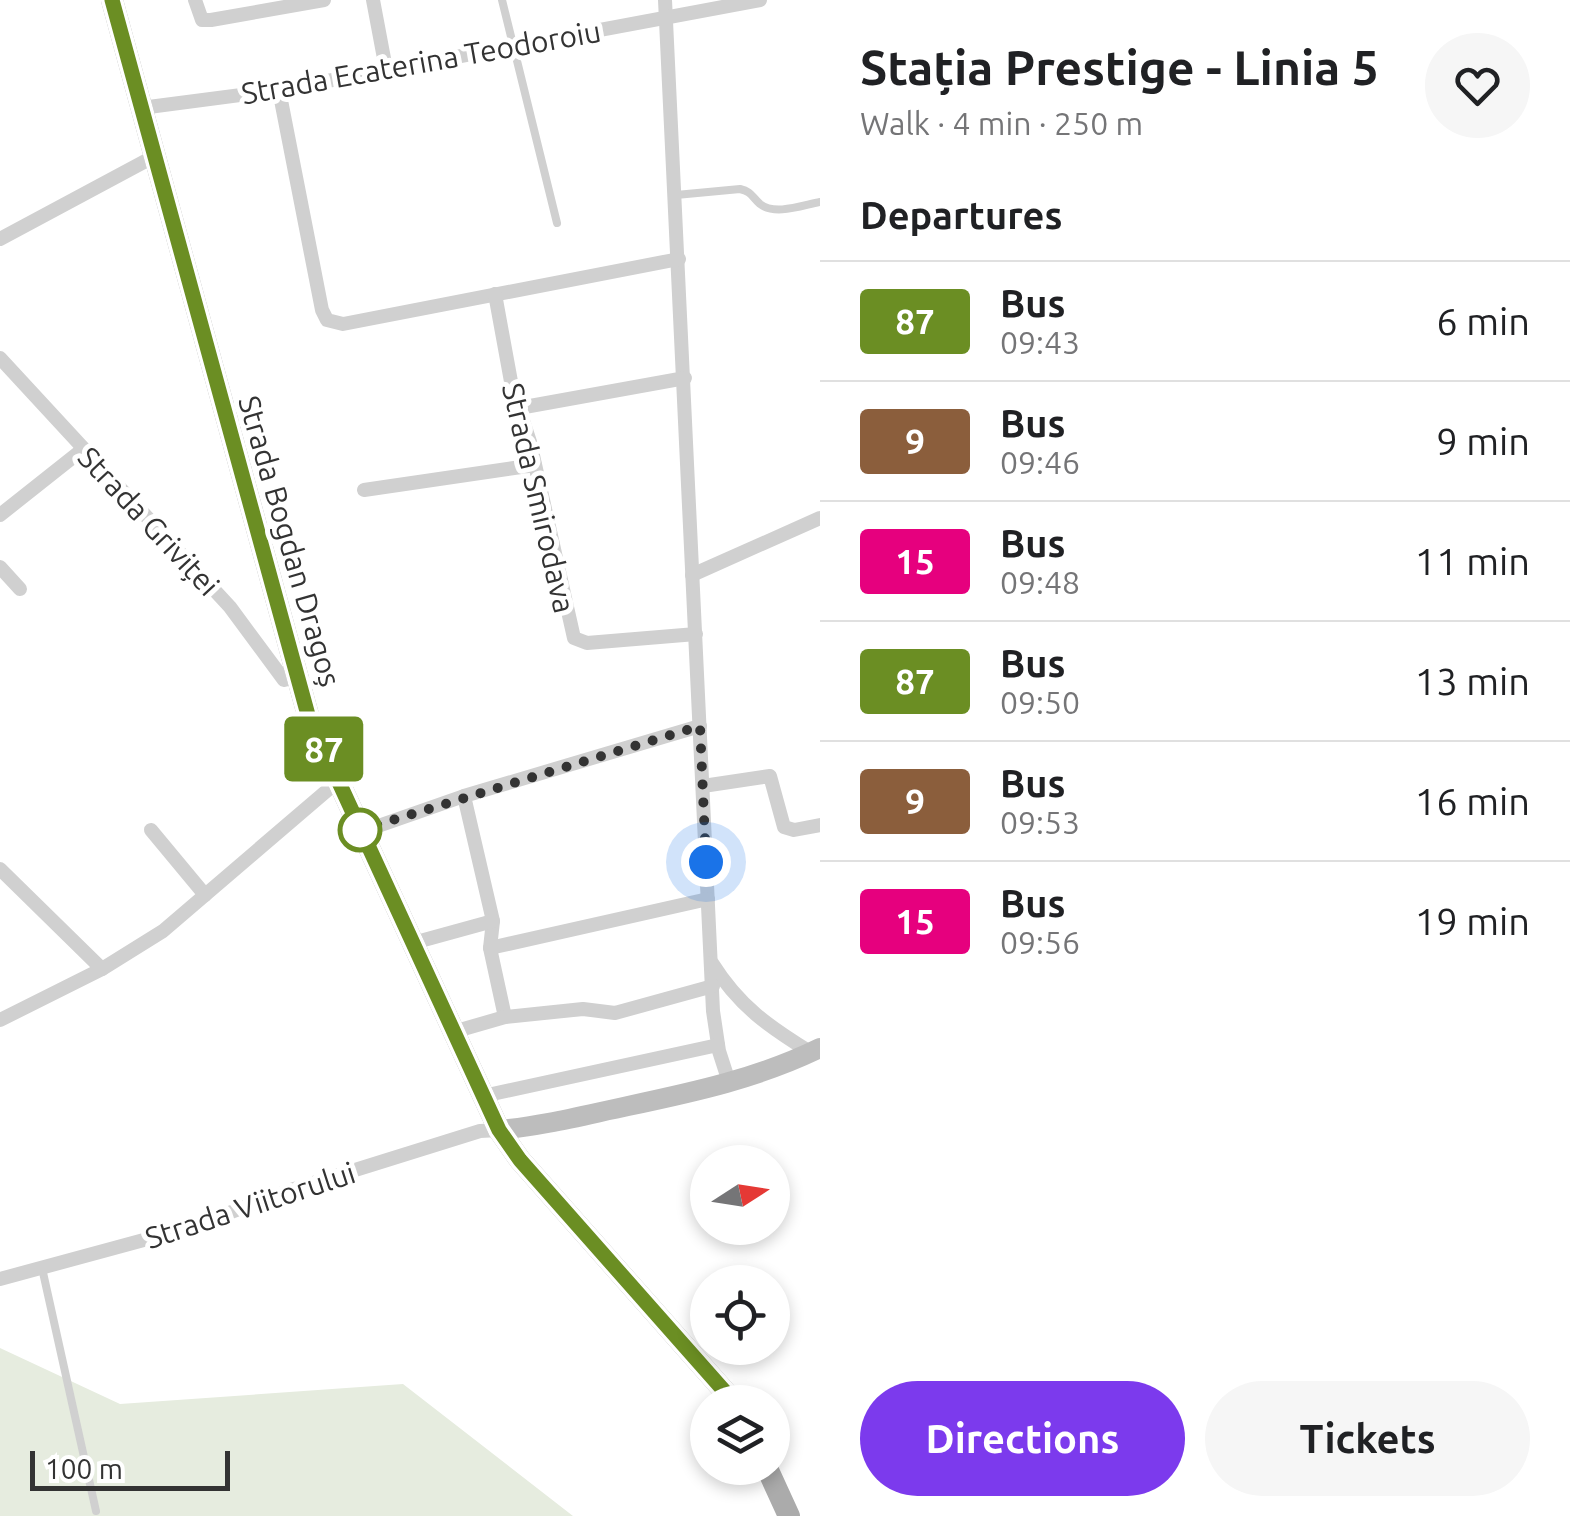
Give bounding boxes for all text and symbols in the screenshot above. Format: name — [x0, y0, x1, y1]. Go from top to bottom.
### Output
street label: Strada Ecaterina Teodoroiu — [239, 14, 603, 110]
button: heart — [1425, 33, 1530, 138]
text: Stația Prestige - Linia 5 — [860, 40, 1379, 94]
text: Walk · 4 min · 250 m — [860, 105, 1143, 141]
text: Departures — [860, 194, 1062, 236]
text: Bus — [1000, 282, 1065, 324]
text: 6 min — [1436, 300, 1530, 342]
text: 87 — [895, 301, 935, 341]
text: 09:43 — [1000, 324, 1080, 360]
street label: Strada Smirodava — [496, 380, 582, 616]
street label: Strada Bogdan Dragoș — [232, 392, 348, 690]
text: Bus — [1000, 402, 1065, 444]
text: 9 min — [1436, 420, 1530, 462]
text: 9 — [905, 421, 925, 461]
street label: Strada Griviței — [72, 440, 226, 602]
text: 09:46 — [1000, 444, 1080, 480]
text: Bus — [1000, 522, 1065, 564]
text: 11 min — [1415, 540, 1530, 582]
text: 15 — [895, 541, 935, 581]
text: 09:48 — [1000, 564, 1080, 600]
text: Bus — [1000, 642, 1065, 684]
text: 13 min — [1415, 660, 1530, 702]
text: 87 — [895, 661, 935, 701]
text: 09:50 — [1000, 684, 1080, 720]
line badge: 87 — [279, 716, 369, 782]
text: 87 — [304, 729, 344, 769]
text: Bus — [1000, 762, 1065, 804]
text: 16 min — [1415, 780, 1530, 822]
text: 9 — [905, 781, 925, 821]
text: 09:53 — [1000, 804, 1080, 840]
unlabelled marker — [339, 809, 381, 851]
your location — [681, 837, 731, 887]
text: Bus — [1000, 882, 1065, 924]
text: 19 min — [1415, 900, 1530, 942]
text: 15 — [895, 901, 935, 941]
text: 09:56 — [1000, 924, 1080, 960]
north arrow — [690, 1145, 790, 1245]
map controls — [690, 1145, 790, 1485]
street label: Strada Viitorului — [141, 1155, 359, 1255]
button: locate — [690, 1265, 790, 1365]
button: Directions — [860, 1381, 1185, 1496]
button: Tickets — [1205, 1381, 1530, 1496]
button: layers — [690, 1385, 790, 1485]
scale bar — [30, 1446, 230, 1490]
text: 100 m — [45, 1453, 123, 1484]

